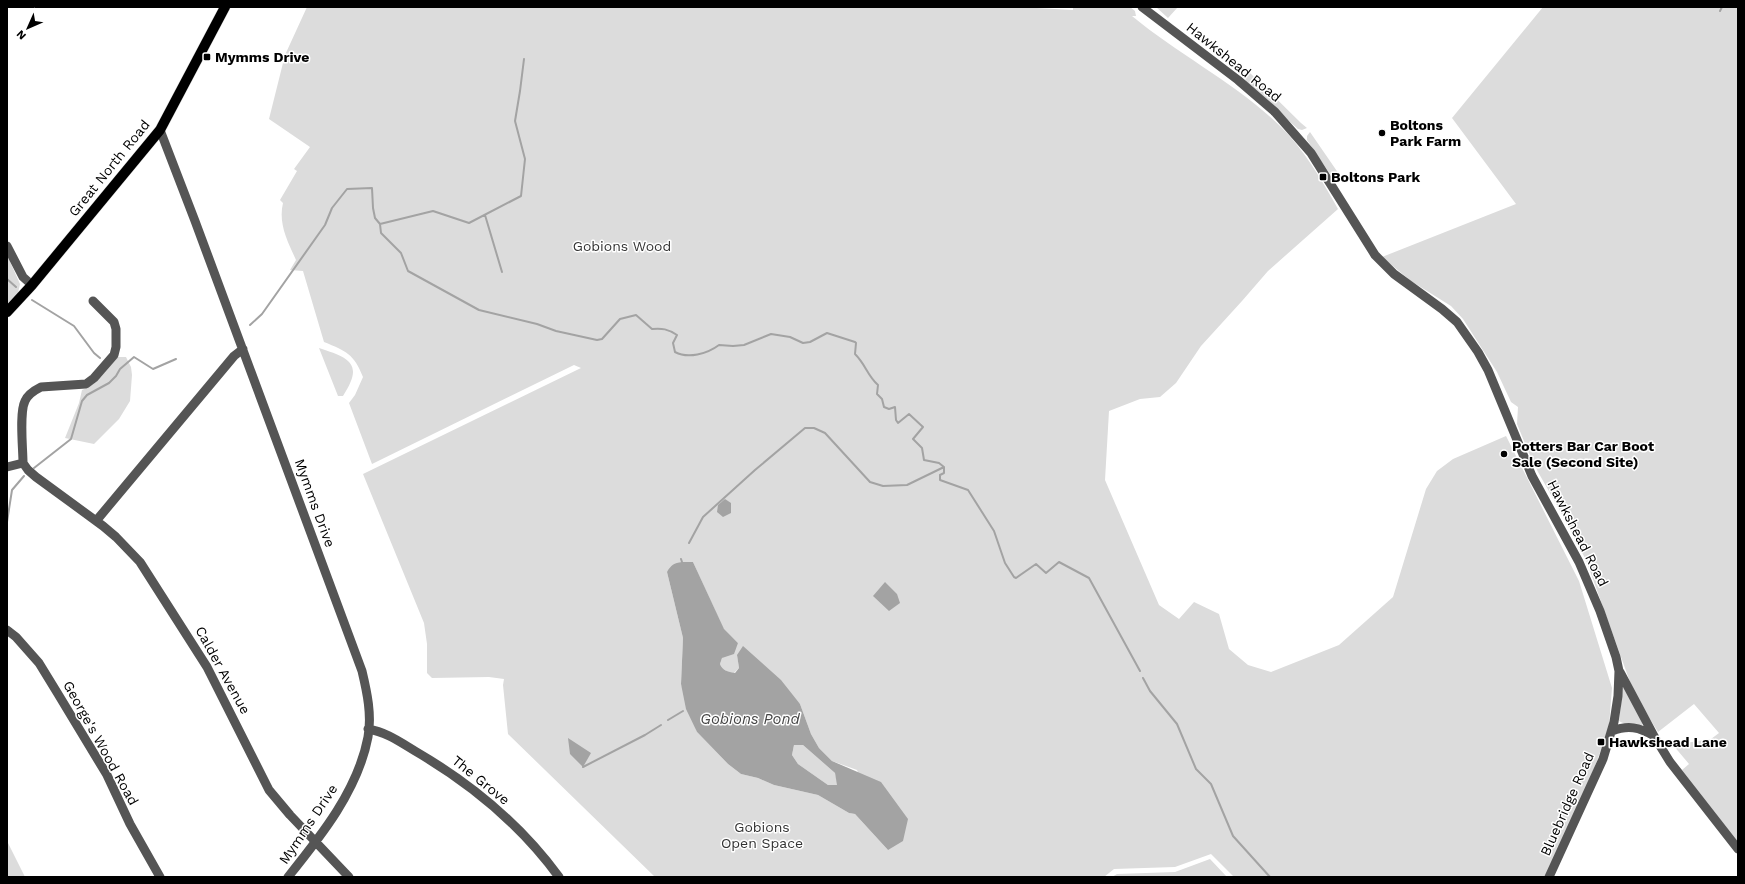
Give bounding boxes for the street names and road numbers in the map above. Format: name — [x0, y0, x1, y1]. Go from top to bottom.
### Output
street label: Hawkshead Road — [1183, 19, 1285, 105]
street label: Great North Road — [65, 117, 153, 219]
street label: Mymms Drive — [292, 457, 338, 549]
street label: Hawkshead Road — [1544, 477, 1612, 589]
street label: Calder Avenue — [192, 623, 254, 717]
street label: George's Wood Road — [60, 678, 142, 808]
street label: Bluebridge Road — [1537, 750, 1597, 858]
street label: The Grove — [449, 752, 513, 808]
street label: Mymms Drive — [275, 781, 341, 867]

